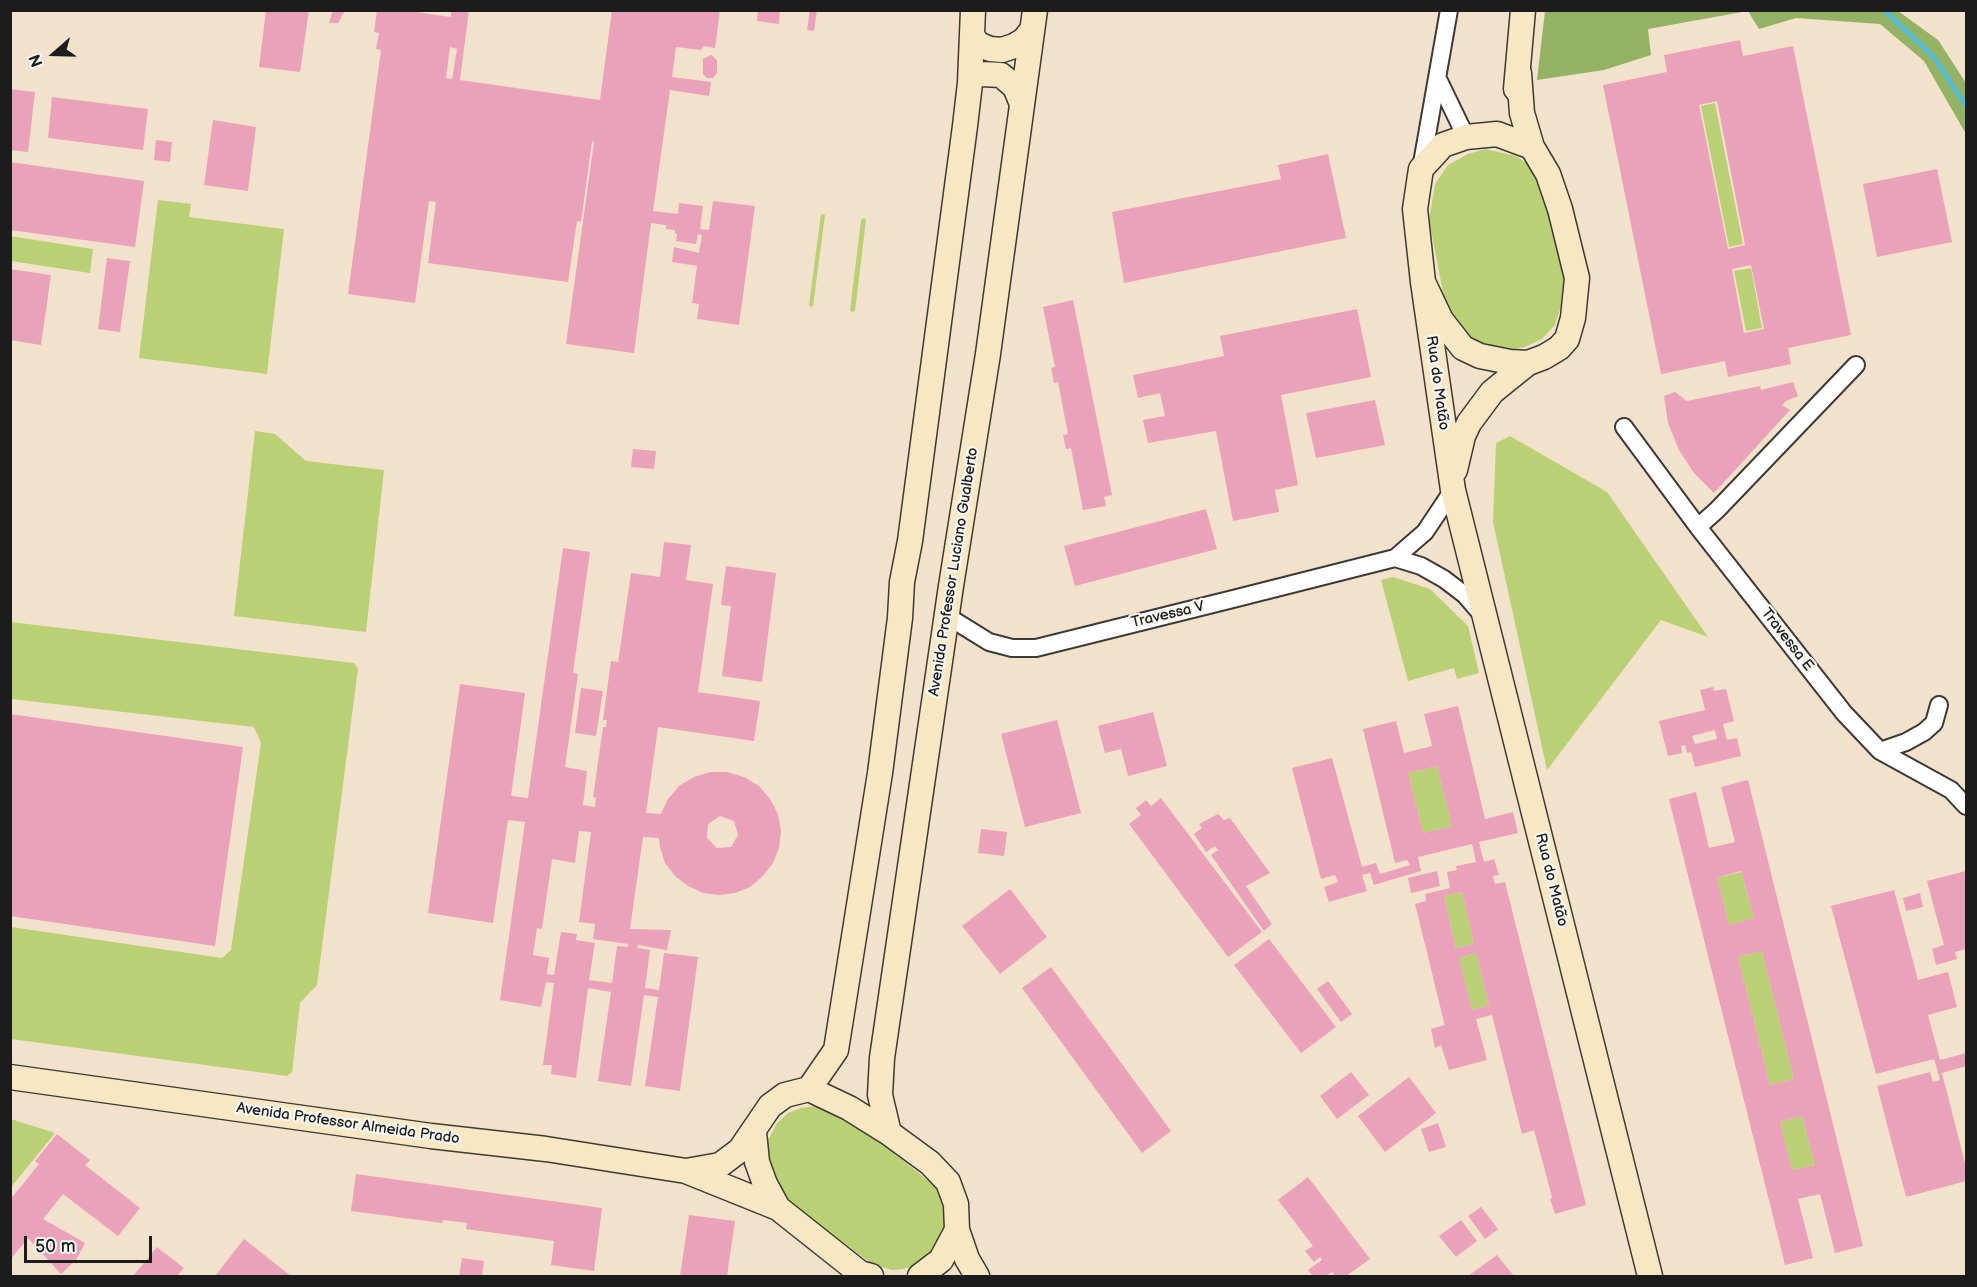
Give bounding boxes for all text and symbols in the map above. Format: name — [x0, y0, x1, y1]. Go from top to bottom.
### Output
north arrow — [24, 24, 84, 84]
text: N — [26, 51, 48, 69]
street label: Rua do Matão — [1421, 335, 1453, 431]
street label: Avenida Professor Luciano Gualberto — [925, 446, 983, 698]
street label: Travessa V — [1130, 598, 1206, 632]
street label: Travessa E — [1757, 605, 1817, 675]
street label: Rua do Matão — [1531, 832, 1571, 928]
street label: Avenida Professor Almeida Prado — [235, 1099, 461, 1149]
scale bar — [27, 1224, 154, 1262]
text: 50 m — [35, 1236, 76, 1257]

